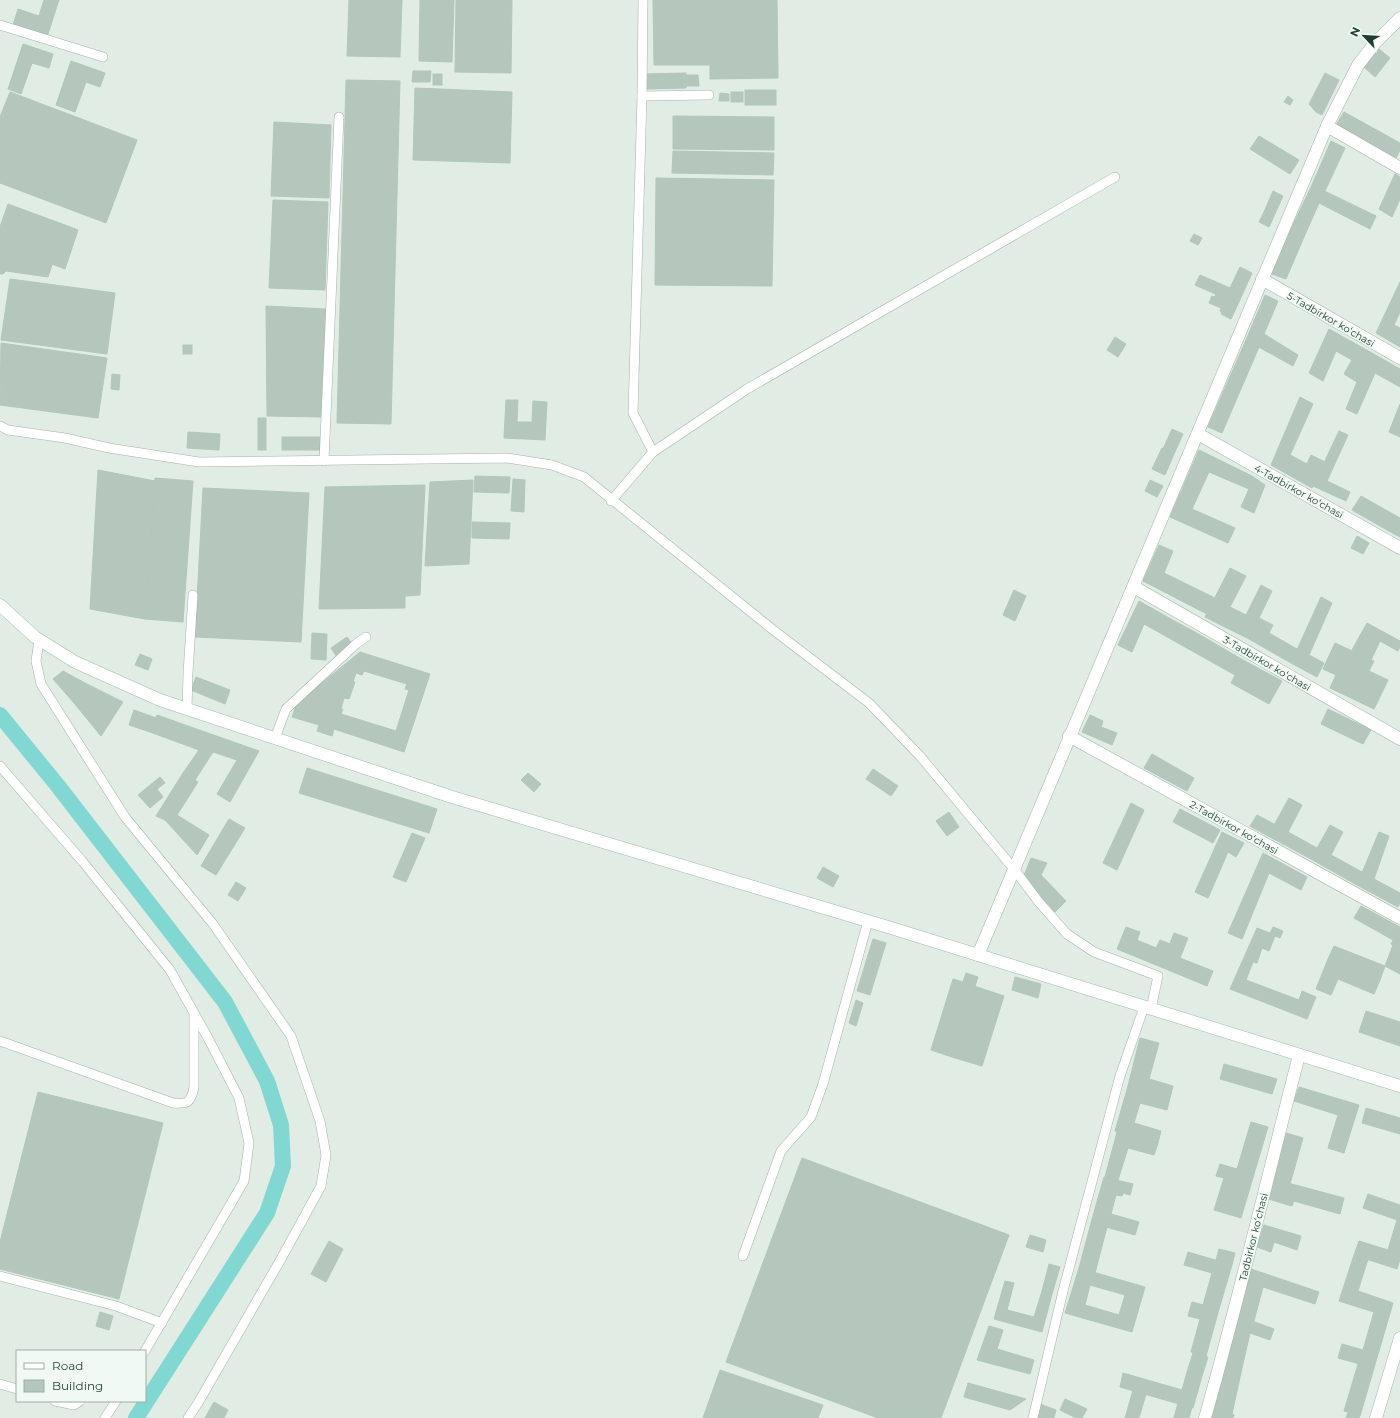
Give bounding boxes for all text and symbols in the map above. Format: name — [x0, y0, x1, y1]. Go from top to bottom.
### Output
north arrow — [1344, 16, 1384, 56]
text: N — [1347, 25, 1363, 39]
street label: 5-Tadbirkor koʻchasi — [1284, 289, 1377, 350]
street label: 4-Tadbirkor koʻchasi — [1252, 461, 1346, 521]
street label: 3-Tadbirkor koʻchasi — [1220, 633, 1313, 694]
street label: 2-Tadbirkor koʻchasi — [1187, 798, 1280, 857]
street label: Tadbirkor koʻchasi — [1236, 1192, 1271, 1282]
legend — [16, 1350, 146, 1402]
text: Road — [52, 1358, 83, 1373]
text: Building — [52, 1378, 103, 1393]

